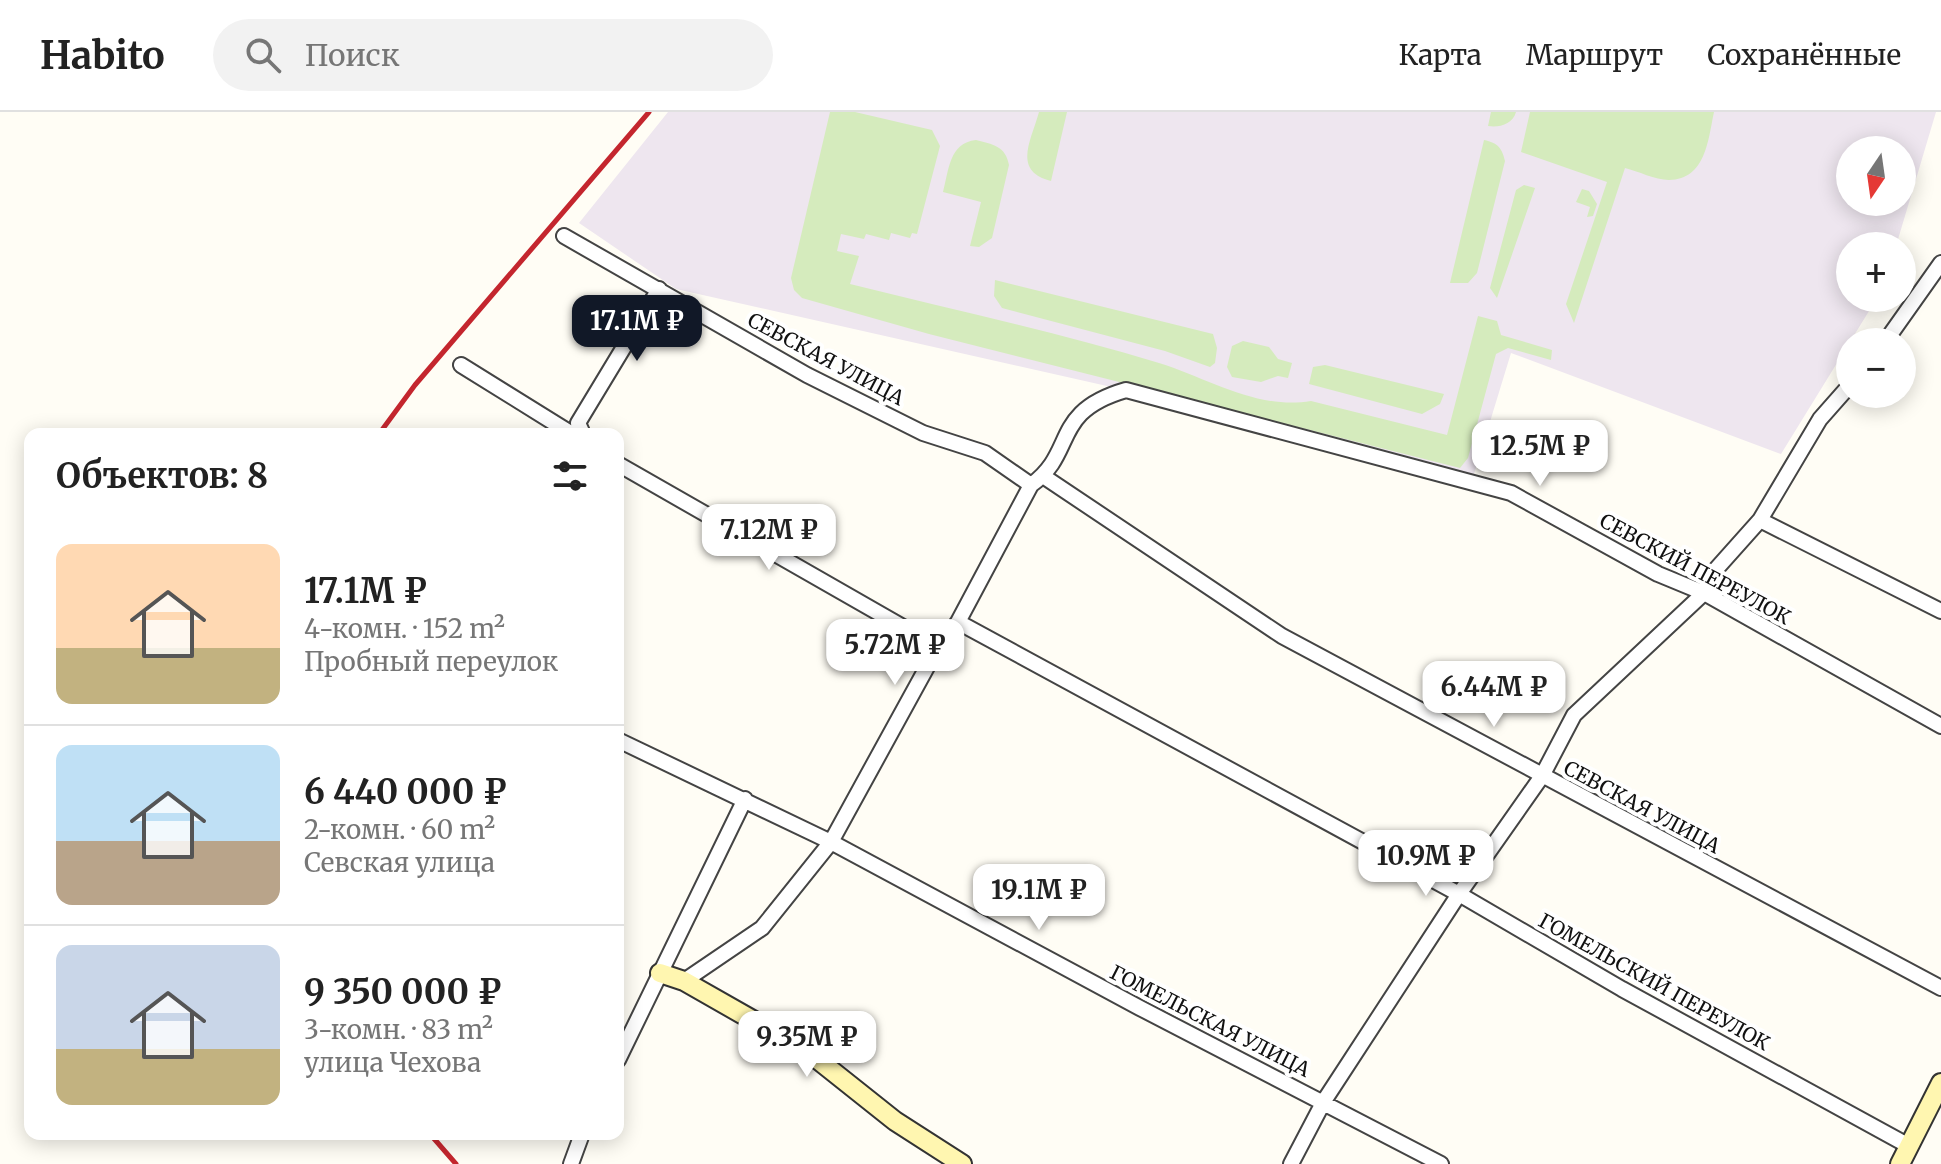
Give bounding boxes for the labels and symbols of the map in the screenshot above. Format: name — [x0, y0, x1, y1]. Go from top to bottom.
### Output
north arrow — [1836, 136, 1916, 216]
pin: 17.1M ₽ — [563, 295, 711, 363]
street label: СЕВСКАЯ УЛИЦА — [744, 307, 910, 411]
pin: 12.5M ₽ — [1466, 420, 1614, 488]
pin: 7.12M ₽ — [695, 504, 843, 572]
street label: СЕВСКИЙ ПЕРЕУЛОК — [1596, 507, 1795, 629]
pin: 5.72M ₽ — [821, 619, 969, 687]
pin: 6.44M ₽ — [1420, 661, 1568, 729]
street label: СЕВСКАЯ УЛИЦА — [1560, 755, 1726, 859]
pin: 10.9M ₽ — [1352, 830, 1500, 898]
pin: 19.1M ₽ — [965, 864, 1113, 932]
street label: ГОМЕЛЬСКИЙ ПЕРЕУЛОК — [1534, 907, 1775, 1056]
street label: ГОМЕЛЬСКАЯ УЛИЦА — [1106, 959, 1315, 1082]
pin: 9.35M ₽ — [733, 1011, 881, 1079]

